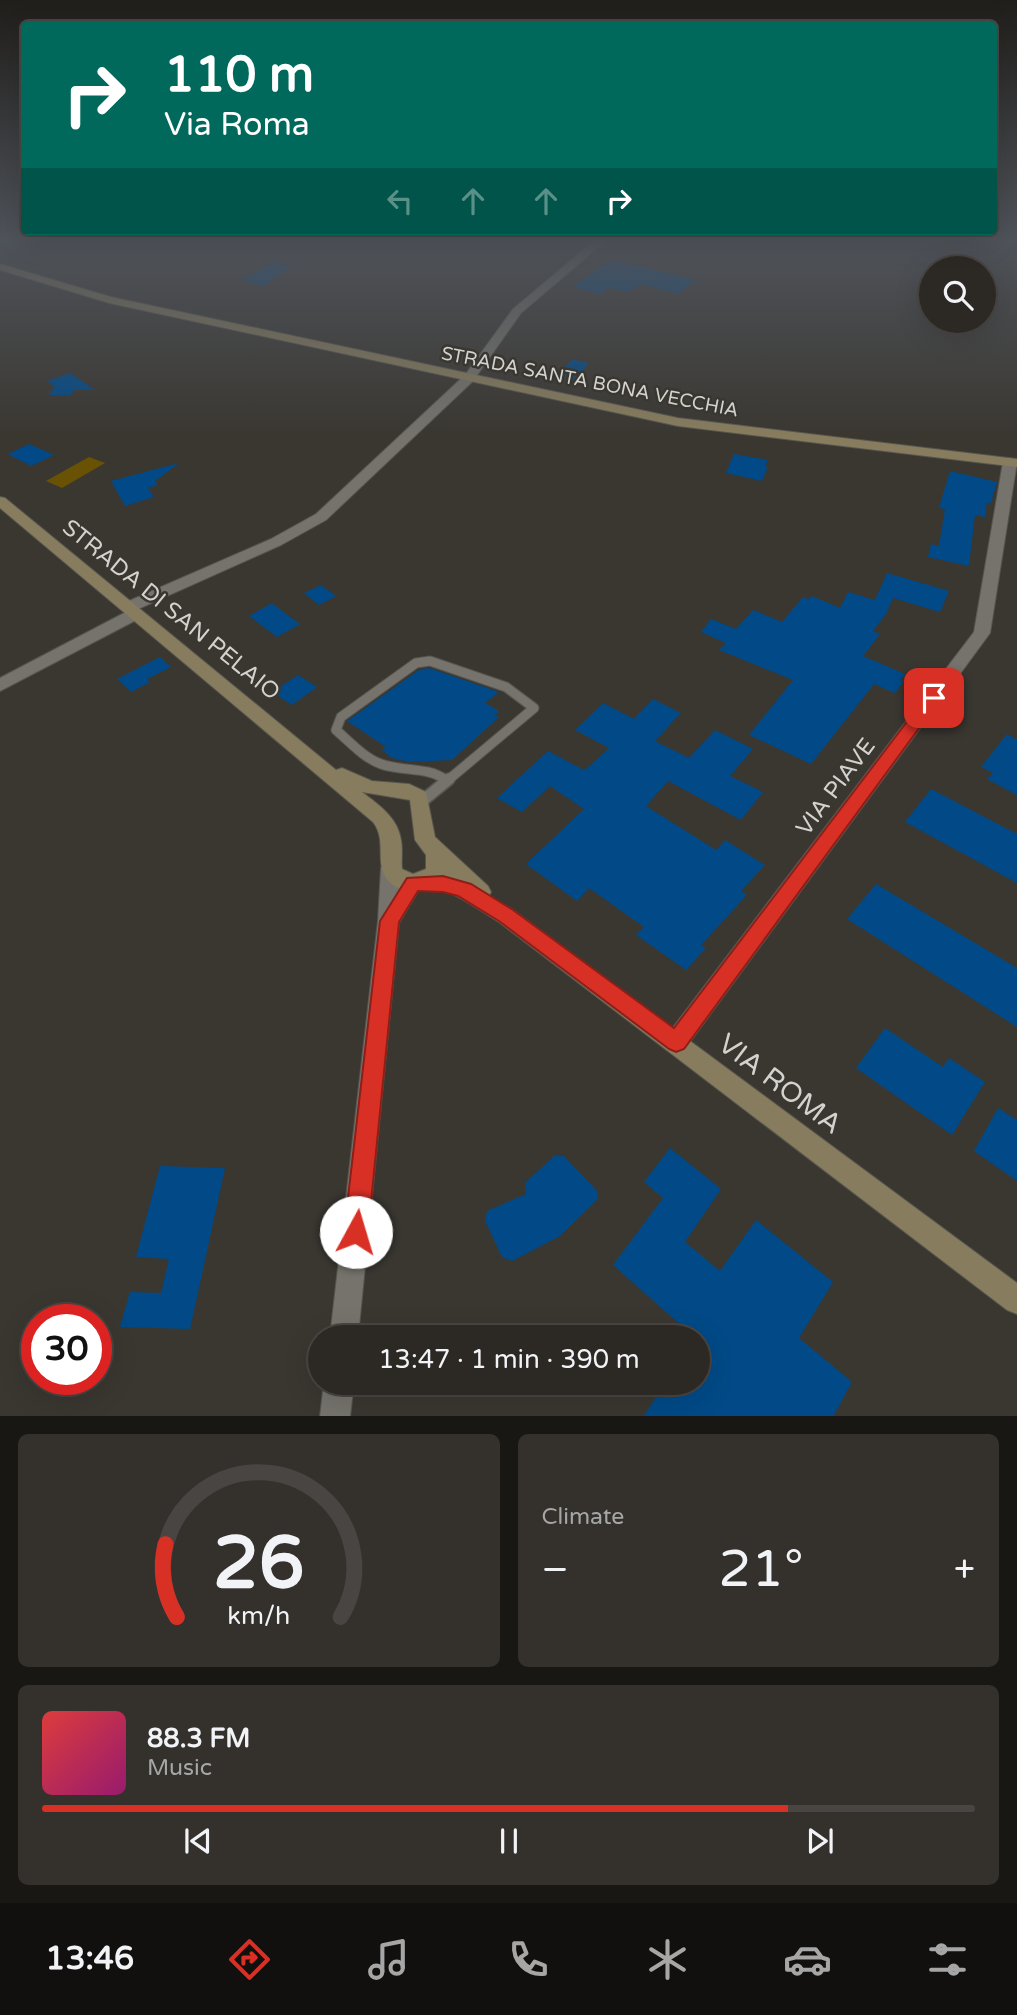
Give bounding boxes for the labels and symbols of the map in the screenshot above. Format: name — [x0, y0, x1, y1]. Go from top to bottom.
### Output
street label: STRADA SANTA BONA VECCHIA — [440, 342, 740, 422]
street label: STRADA DI SAN PELAIO — [57, 514, 285, 706]
pin — [904, 668, 964, 728]
street label: VIA PIAVE — [790, 733, 882, 841]
street label: VIA ROMA — [711, 1026, 849, 1142]
position arrow — [319, 1195, 393, 1269]
speed limit sign: 30 — [21, 1304, 112, 1395]

